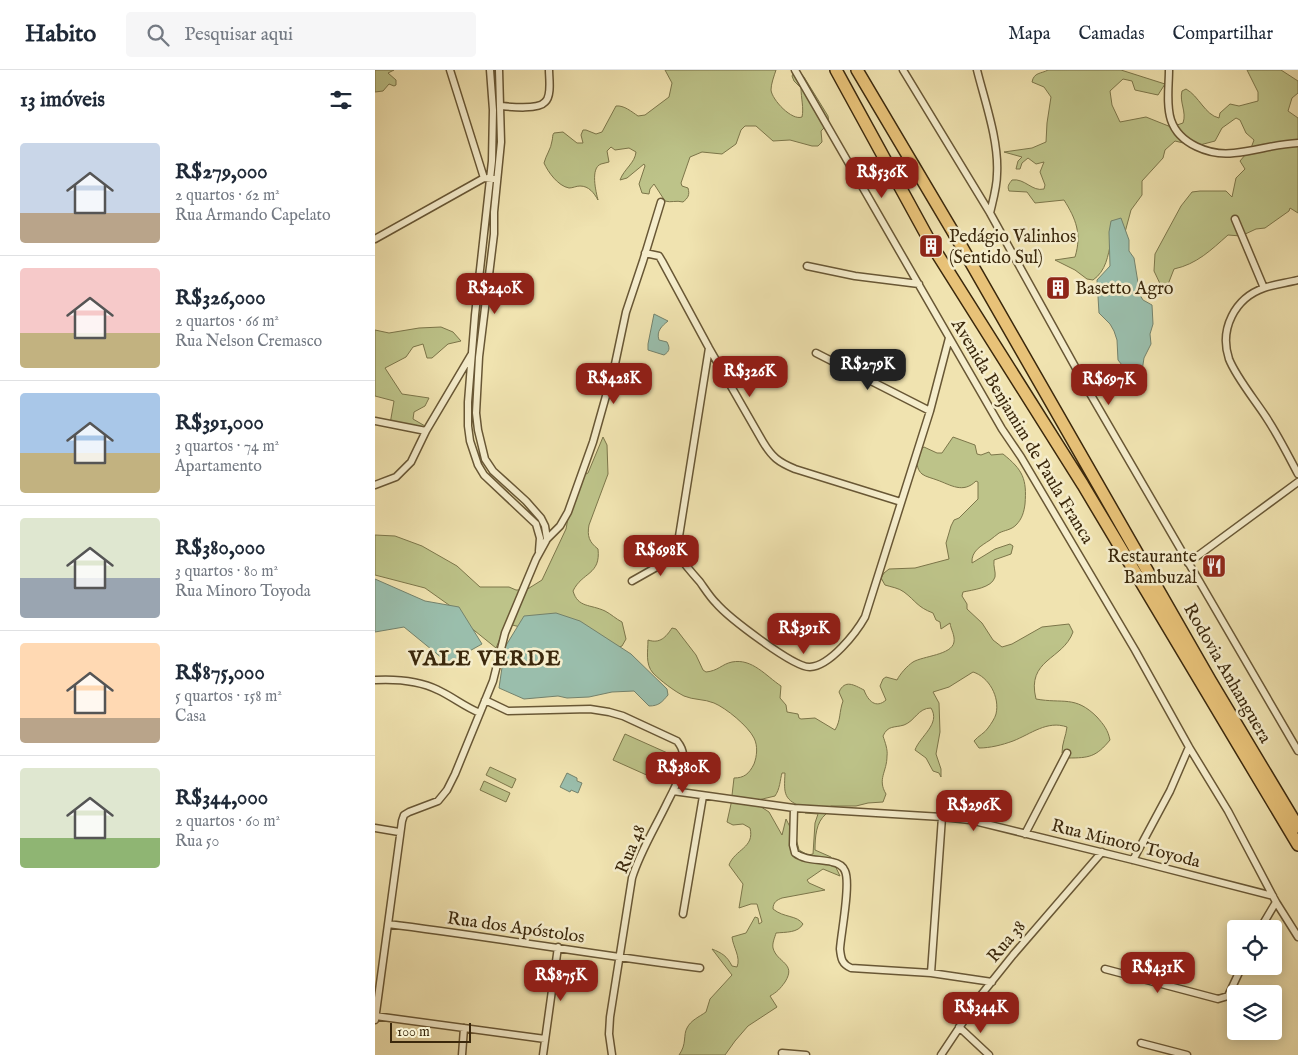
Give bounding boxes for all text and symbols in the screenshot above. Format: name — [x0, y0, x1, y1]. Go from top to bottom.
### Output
search box — [126, 12, 476, 57]
text: Habito — [25, 19, 96, 50]
icon: search — [144, 21, 172, 49]
text: Pesquisar aqui — [184, 23, 293, 47]
text: Mapa — [1008, 23, 1050, 46]
text: Camadas — [1078, 23, 1144, 46]
text: Compartilhar — [1172, 23, 1273, 46]
icon: filters — [327, 86, 355, 114]
text: 13 imóveis — [20, 87, 105, 114]
pin: R$536K — [841, 156, 923, 199]
text: R$279,000 — [175, 159, 268, 186]
icon: home — [60, 163, 120, 223]
text: R$536K — [856, 163, 908, 183]
text: 2 quartos · 62 m² — [175, 186, 280, 206]
text: Rua Armando Capelato — [175, 206, 331, 226]
place label: Pedágio Valinhos (Sentido Sul) — [949, 226, 1076, 270]
building icon: Pedágio Valinhos (Sentido Sul) — [918, 233, 944, 259]
pin: R$240K — [454, 272, 536, 315]
building icon: Basetto Agro — [1045, 275, 1071, 301]
place label: Basetto Agro — [1075, 278, 1174, 301]
text: R$240K — [467, 279, 523, 299]
text: R$326,000 — [175, 285, 266, 312]
icon: home — [60, 288, 120, 348]
text: 2 quartos · 66 m² — [175, 312, 279, 332]
street label: Avenida Benjamim de Paula Franca — [945, 314, 1098, 549]
text: Rua Nelson Cremasco — [175, 332, 322, 352]
pin: R$279K — [827, 348, 909, 391]
text: R$279K — [841, 355, 895, 375]
pin: R$326K — [709, 356, 791, 398]
pin: R$428K — [573, 362, 655, 405]
text: R$326K — [724, 362, 776, 382]
pin: R$697K — [1068, 364, 1150, 406]
text: R$428K — [587, 369, 641, 389]
text: R$697K — [1082, 370, 1136, 390]
text: R$391,000 — [175, 410, 264, 437]
icon: home — [60, 413, 120, 473]
text: 3 quartos · 74 m² — [175, 437, 279, 457]
text: Apartamento — [175, 457, 262, 477]
pin: R$698K — [620, 534, 702, 577]
text: R$380,000 — [175, 535, 265, 562]
icon: home — [60, 538, 120, 598]
text: R$698K — [635, 541, 687, 561]
place label: Restaurante Bambuzal — [1107, 546, 1197, 590]
restaurant icon: Restaurante Bambuzal — [1201, 553, 1227, 579]
text: 3 quartos · 80 m² — [175, 562, 278, 582]
text: Rua Minoro Toyoda — [175, 582, 311, 602]
street label: Rodovia Anhanguera — [1177, 600, 1276, 748]
pin: R$391K — [763, 612, 845, 655]
text: R$391K — [778, 619, 830, 639]
district label: VALE VERDE — [408, 645, 561, 673]
text: R$875,000 — [175, 660, 265, 687]
icon: home — [60, 663, 120, 723]
text: 5 quartos · 158 m² — [175, 687, 282, 707]
text: Casa — [175, 707, 206, 727]
pin: R$380K — [642, 752, 724, 794]
text: R$380K — [657, 758, 709, 778]
text: R$344,000 — [175, 785, 268, 812]
icon: home — [60, 788, 120, 848]
pin: R$296K — [933, 790, 1015, 832]
text: R$296K — [947, 796, 1001, 816]
text: 2 quartos · 60 m² — [175, 812, 280, 832]
street label: Rua Minoro Toyoda — [1049, 815, 1203, 874]
street label: Rua 48 — [611, 822, 652, 877]
text: Rua 50 — [175, 832, 219, 852]
street label: Rua dos Apóstolos — [445, 907, 586, 950]
street label: Rua 38 — [983, 916, 1032, 968]
map controls — [1227, 920, 1282, 1040]
button: locate — [1227, 920, 1282, 975]
pin: R$431K — [1117, 952, 1199, 994]
text: R$431K — [1132, 958, 1184, 978]
pin: R$875K — [520, 960, 602, 1002]
text: R$875K — [535, 966, 587, 986]
button: layers — [1227, 985, 1282, 1040]
pin: R$344K — [940, 992, 1022, 1034]
text: R$344K — [954, 998, 1008, 1018]
scale bar — [390, 1020, 471, 1043]
text: 100 m — [397, 1023, 430, 1041]

